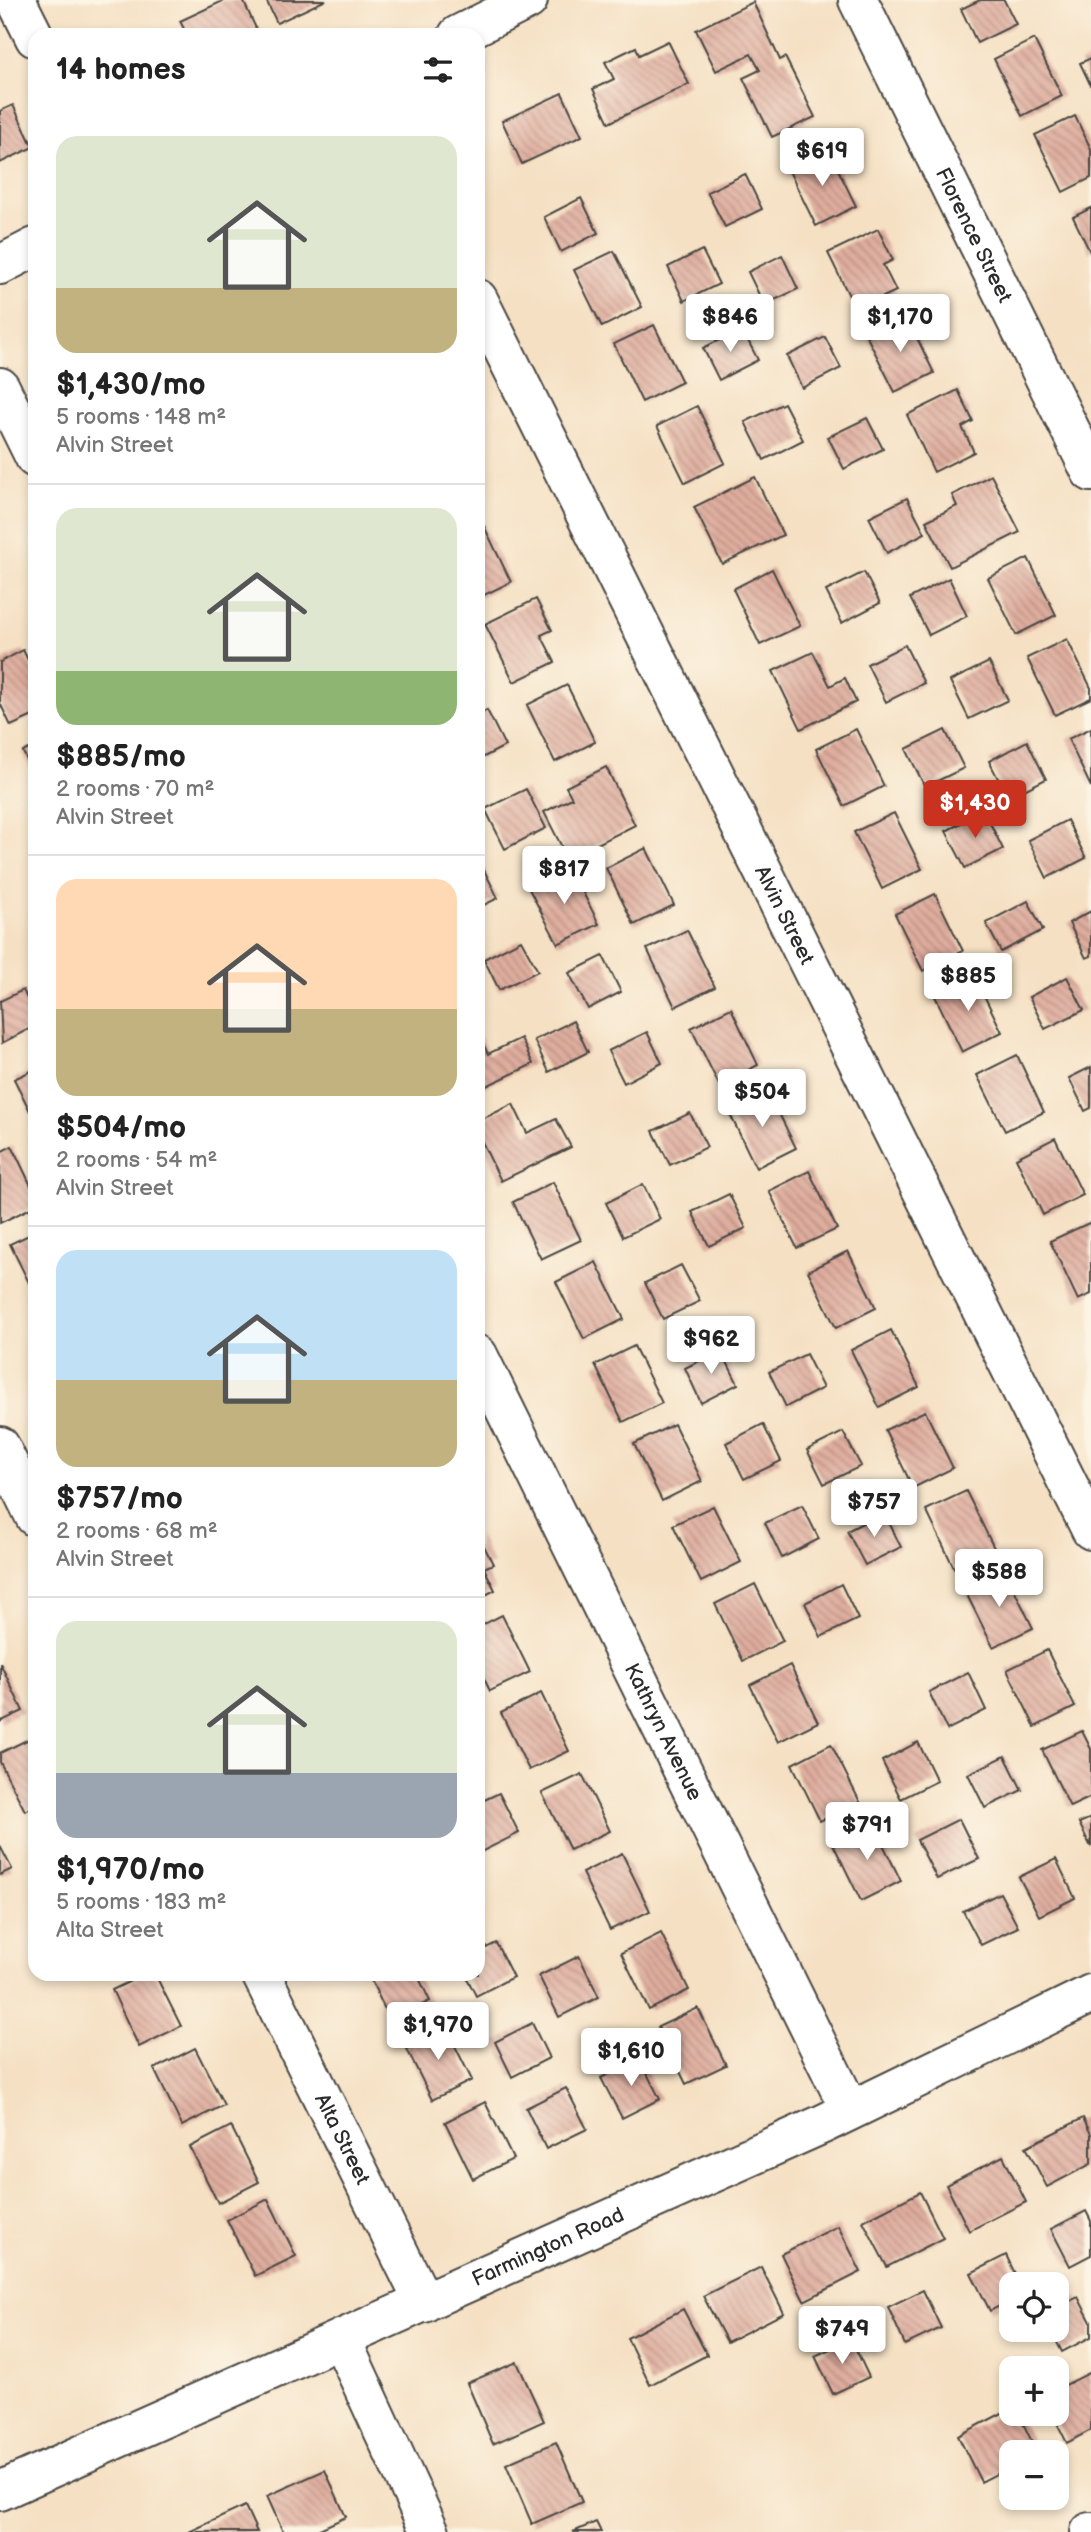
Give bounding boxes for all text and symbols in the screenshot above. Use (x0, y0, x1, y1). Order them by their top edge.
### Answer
icon: filters (419, 51, 457, 89)
text: 14 homes (56, 52, 185, 88)
pin: $619 (781, 128, 863, 188)
text: $619 (796, 137, 848, 165)
street label: Florence Street (930, 163, 1018, 307)
icon: home (194, 182, 320, 308)
pin: $846 (689, 294, 771, 354)
pin: $1,170 (843, 294, 957, 354)
text: $846 (702, 303, 758, 331)
text: $1,170 (867, 303, 933, 331)
text: $1,430/mo (56, 367, 206, 403)
text: 5 rooms · 148 m² (56, 403, 226, 431)
text: Alvin Street (56, 431, 173, 459)
icon: home (194, 554, 320, 680)
text: $885/mo (56, 739, 186, 775)
text: 2 rooms · 70 m² (56, 775, 215, 803)
pin: $1,430 (918, 780, 1032, 840)
text: $1,430 (939, 789, 1011, 817)
text: Alvin Street (56, 803, 173, 831)
pin: $817 (523, 846, 605, 906)
text: $817 (538, 855, 590, 883)
street label: Alvin Street (750, 861, 820, 969)
icon: home (194, 925, 320, 1051)
pin: $885 (927, 954, 1009, 1013)
text: $885 (940, 962, 996, 990)
pin: $504 (721, 1070, 803, 1129)
text: $504 (734, 1078, 790, 1106)
text: $504/mo (56, 1110, 186, 1146)
text: 2 rooms · 54 m² (56, 1146, 218, 1174)
text: Alvin Street (56, 1174, 173, 1202)
icon: home (194, 1296, 320, 1422)
pin: $962 (670, 1316, 752, 1376)
text: $962 (683, 1325, 739, 1353)
pin: $757 (833, 1480, 915, 1539)
text: $757/mo (56, 1481, 183, 1517)
text: $757 (847, 1488, 901, 1516)
text: 2 rooms · 68 m² (56, 1517, 218, 1545)
text: Alvin Street (56, 1545, 173, 1573)
pin: $588 (958, 1550, 1040, 1609)
text: $588 (971, 1558, 1027, 1586)
street label: Kathryn Avenue (619, 1659, 708, 1804)
icon: home (194, 1667, 320, 1793)
pin: $791 (826, 1802, 908, 1862)
text: $791 (841, 1811, 893, 1839)
text: $1,970/mo (56, 1852, 205, 1888)
text: 5 rooms · 183 m² (56, 1888, 226, 1916)
text: Alta Street (56, 1916, 163, 1944)
pin: $1,970 (381, 2002, 495, 2062)
text: $1,970 (403, 2011, 473, 2039)
pin: $1,610 (574, 2028, 688, 2088)
text: $1,610 (597, 2037, 665, 2065)
street label: Alta Street (310, 2089, 376, 2189)
street label: Farmington Road (468, 2202, 628, 2291)
map controls (999, 2272, 1069, 2510)
button: locate (999, 2272, 1069, 2342)
pin: $749 (801, 2306, 883, 2366)
text: $749 (815, 2315, 869, 2343)
button: + (999, 2356, 1069, 2426)
button: − (999, 2440, 1069, 2510)

